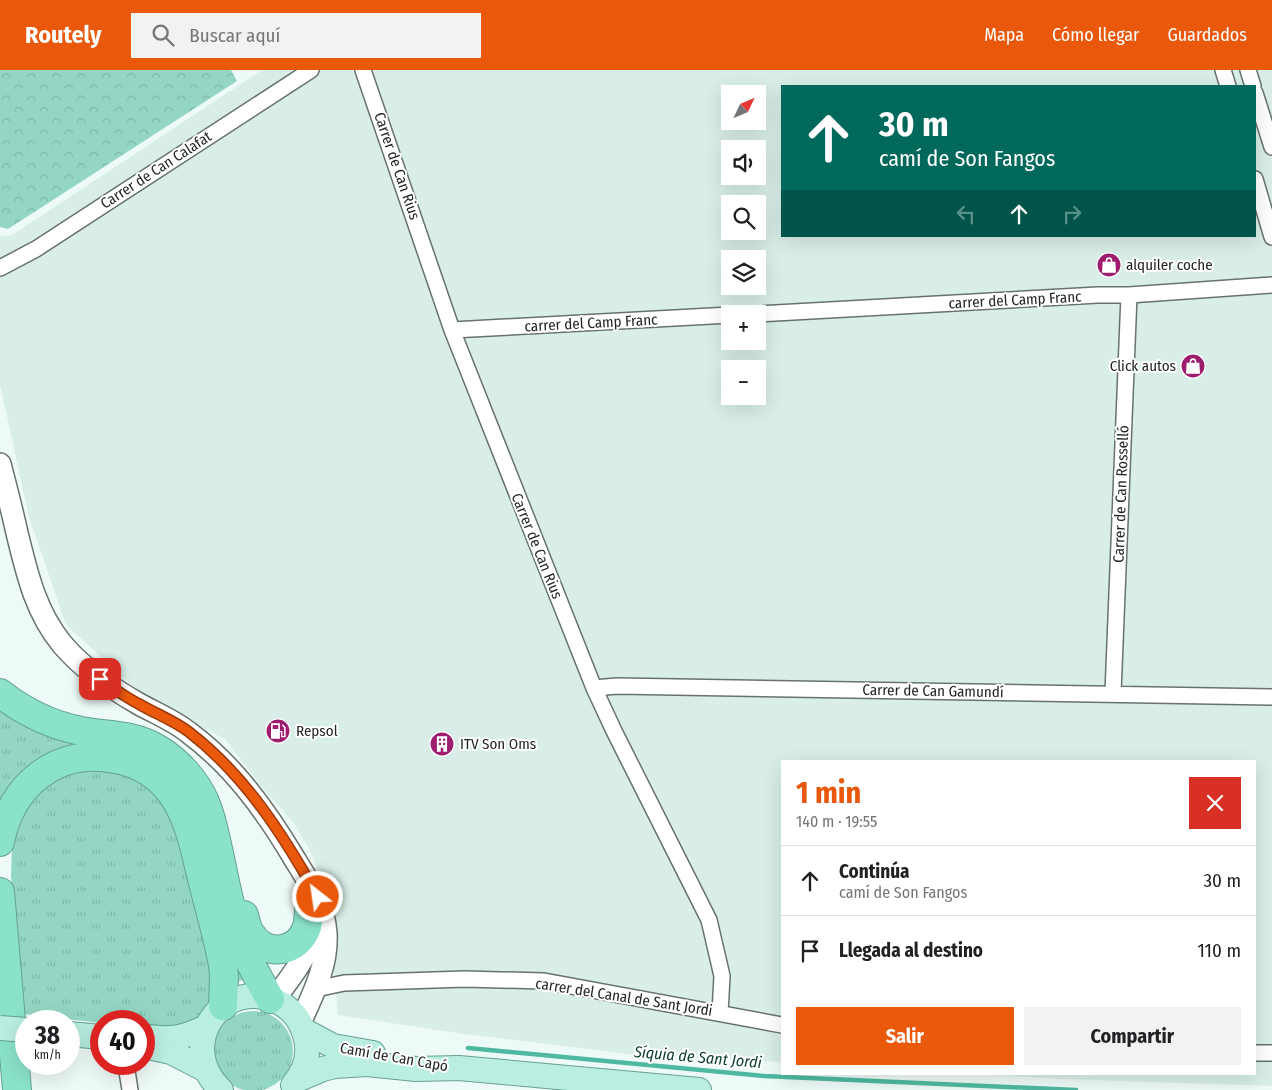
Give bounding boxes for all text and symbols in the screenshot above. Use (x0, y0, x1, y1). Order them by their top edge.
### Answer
search box (131, 13, 481, 58)
text: Routely (25, 21, 101, 49)
icon: search (149, 21, 177, 49)
text: Buscar aquí (189, 24, 280, 47)
text: Mapa (984, 24, 1024, 46)
text: Cómo llegar (1052, 24, 1139, 46)
text: Guardados (1167, 24, 1247, 46)
north arrow (721, 85, 766, 130)
map controls (721, 85, 766, 405)
text: 30 m (879, 103, 949, 145)
icon: ahead (796, 105, 861, 170)
street label: Carrer de Can Rius (370, 110, 424, 222)
street label: Carrer de Can Calafat (97, 127, 215, 213)
button: sound (721, 140, 766, 185)
text: camí de Son Fangos (879, 145, 1055, 172)
button: search (721, 195, 766, 240)
icon: left (952, 200, 980, 228)
icon: ahead (1005, 200, 1033, 228)
icon: right (1058, 200, 1086, 228)
button: layers (721, 250, 766, 295)
shop icon: alquiler coche (1096, 252, 1122, 278)
place label: alquiler coche (1126, 256, 1213, 274)
street label: carrer del Camp Franc (948, 287, 1083, 312)
button: + (721, 305, 766, 350)
street label: carrer del Camp Franc (524, 310, 659, 335)
shop icon: Click autos (1180, 353, 1206, 379)
place label: Click autos (1110, 357, 1176, 375)
button: − (721, 360, 766, 405)
street label: Carrer de Can Rosselló (1110, 425, 1132, 563)
street label: Carrer de Can Rius (508, 490, 566, 602)
pin (79, 658, 121, 700)
icon: arrive (86, 665, 114, 693)
street label: Carrer de Can Gamundí (862, 681, 1004, 701)
fuel station icon: Repsol (265, 718, 291, 744)
place label: Repsol (296, 722, 338, 740)
building icon: ITV Son Oms (429, 731, 455, 757)
place label: ITV Son Oms (460, 735, 536, 753)
text: 1 min (796, 775, 861, 811)
button: close (1189, 777, 1241, 829)
text: 140 m · 19:55 (796, 812, 877, 831)
text: Continúa (839, 860, 910, 883)
icon: ahead (796, 867, 824, 895)
text: 30 m (1203, 869, 1241, 892)
position arrow (291, 870, 343, 922)
text: camí de Son Fangos (839, 883, 967, 902)
icon: arrive (796, 937, 824, 965)
text: Llegada al destino (839, 939, 983, 962)
text: 110 m (1197, 939, 1241, 962)
street label: carrer del Canal de Sant Jordi (534, 974, 714, 1020)
button: Salir (796, 1007, 1014, 1065)
button: Compartir (1024, 1007, 1241, 1065)
speed limit sign: 40 (90, 1010, 155, 1075)
text: 38 (35, 1021, 60, 1051)
street label: Camí de Can Capó (338, 1039, 450, 1075)
water label: Síquia de Sant Jordi (632, 1042, 763, 1072)
text: km/h (34, 1048, 61, 1062)

